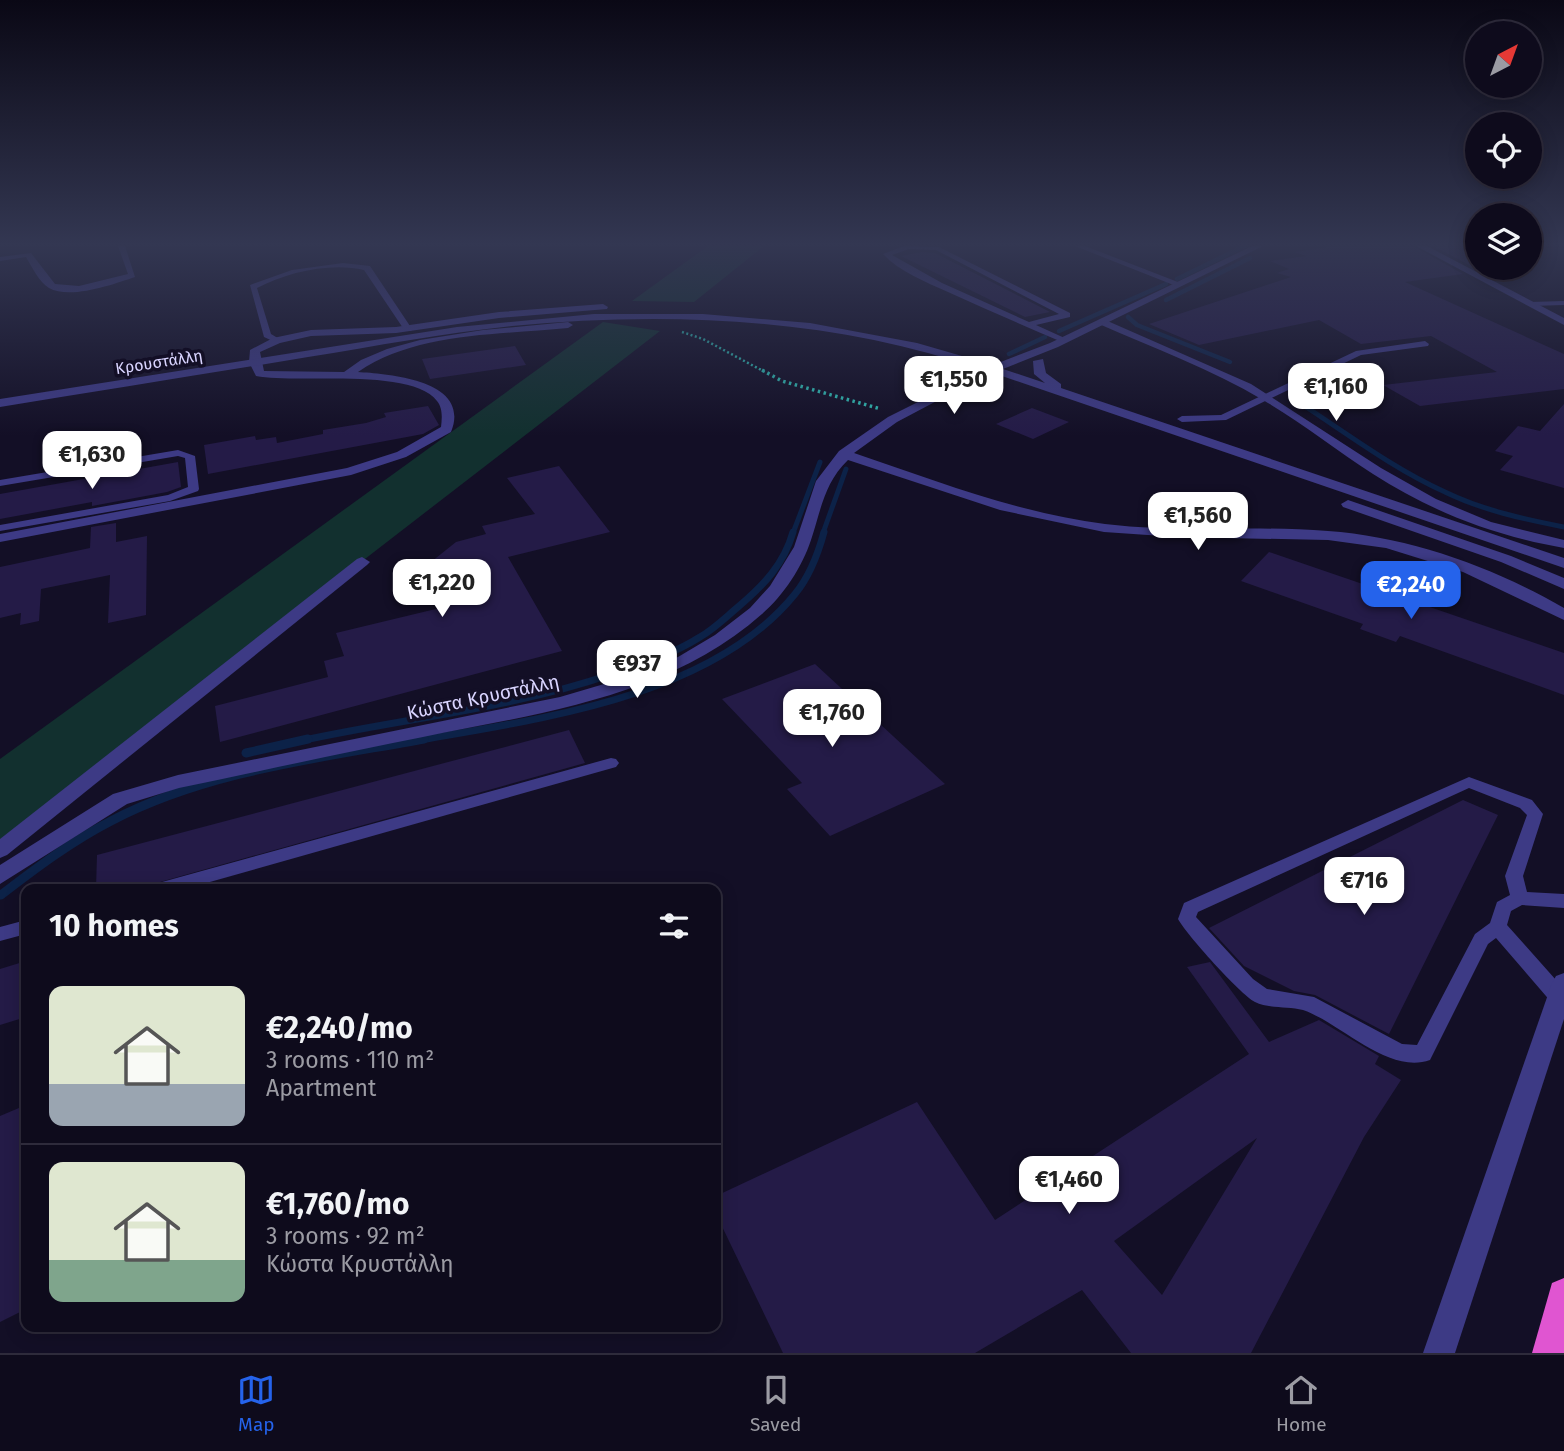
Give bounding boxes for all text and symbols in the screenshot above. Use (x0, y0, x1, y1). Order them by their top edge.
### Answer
north arrow (1465, 21, 1542, 98)
map controls (1465, 21, 1542, 280)
button: locate (1465, 112, 1542, 189)
button: layers (1465, 203, 1542, 280)
street label: Κρουστάλλη (114, 346, 204, 378)
pin: €1,550 (897, 356, 1011, 416)
pin: €1,160 (1279, 364, 1393, 423)
text: €1,550 (920, 365, 988, 393)
text: €1,160 (1304, 372, 1368, 400)
pin: €1,630 (35, 432, 149, 491)
text: €1,630 (58, 440, 126, 468)
pin: €1,560 (1141, 492, 1255, 552)
text: €1,560 (1164, 501, 1232, 529)
pin: €1,220 (385, 560, 499, 619)
pin: €2,240 (1354, 562, 1468, 621)
text: €1,220 (409, 568, 475, 596)
text: €2,240 (1377, 570, 1445, 598)
pin: €937 (596, 640, 678, 700)
text: €937 (613, 649, 661, 677)
street label: Κώστα Κρυστάλλη (405, 670, 561, 724)
pin: €1,760 (775, 690, 889, 749)
text: €1,760 (799, 698, 865, 726)
pin: €716 (1323, 858, 1405, 917)
text: €716 (1340, 866, 1388, 894)
icon: filters (655, 907, 693, 945)
text: 10 homes (49, 908, 179, 944)
text: €2,240/mo (266, 1010, 413, 1046)
icon: home (105, 1014, 189, 1098)
text: 3 rooms · 110 m² (266, 1046, 434, 1074)
text: Apartment (266, 1074, 376, 1102)
pin: €1,460 (1012, 1156, 1126, 1216)
text: €1,460 (1035, 1165, 1103, 1193)
text: €1,760/mo (266, 1186, 410, 1222)
icon: home (105, 1190, 189, 1274)
text: 3 rooms · 92 m² (266, 1222, 425, 1250)
text: Κώστα Κρυστάλλη (266, 1250, 454, 1278)
tab: Map (237, 1371, 275, 1436)
tab: Saved (750, 1371, 801, 1436)
tab: Home (1276, 1371, 1327, 1436)

